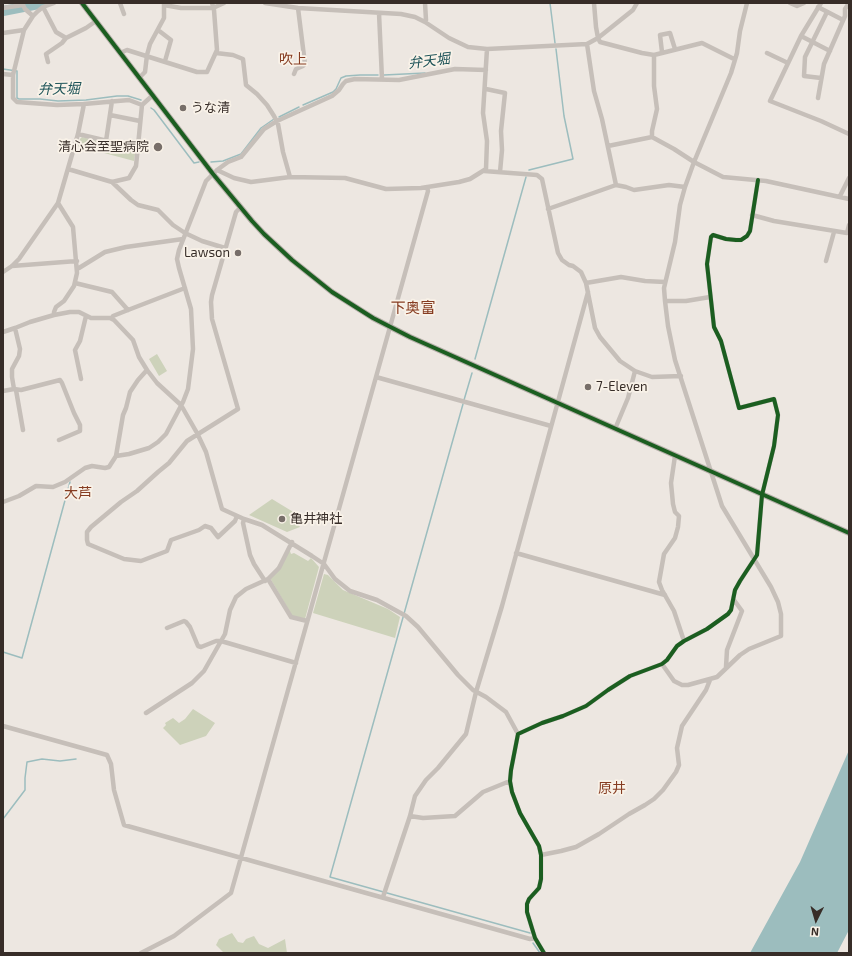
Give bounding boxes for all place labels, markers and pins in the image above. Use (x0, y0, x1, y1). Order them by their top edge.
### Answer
place label: うな清 (191, 100, 230, 116)
marker: うな清 (178, 103, 188, 113)
place label: 清心会至聖病院 (58, 139, 149, 155)
marker: 清心会至聖病院 (152, 141, 164, 153)
place label: Lawson (184, 245, 230, 261)
marker: Lawson (233, 248, 243, 258)
place label: 7-Eleven (596, 379, 648, 395)
marker: 7-Eleven (583, 382, 593, 392)
place label: 亀井神社 (290, 511, 342, 527)
marker: 亀井神社 (277, 514, 287, 524)

